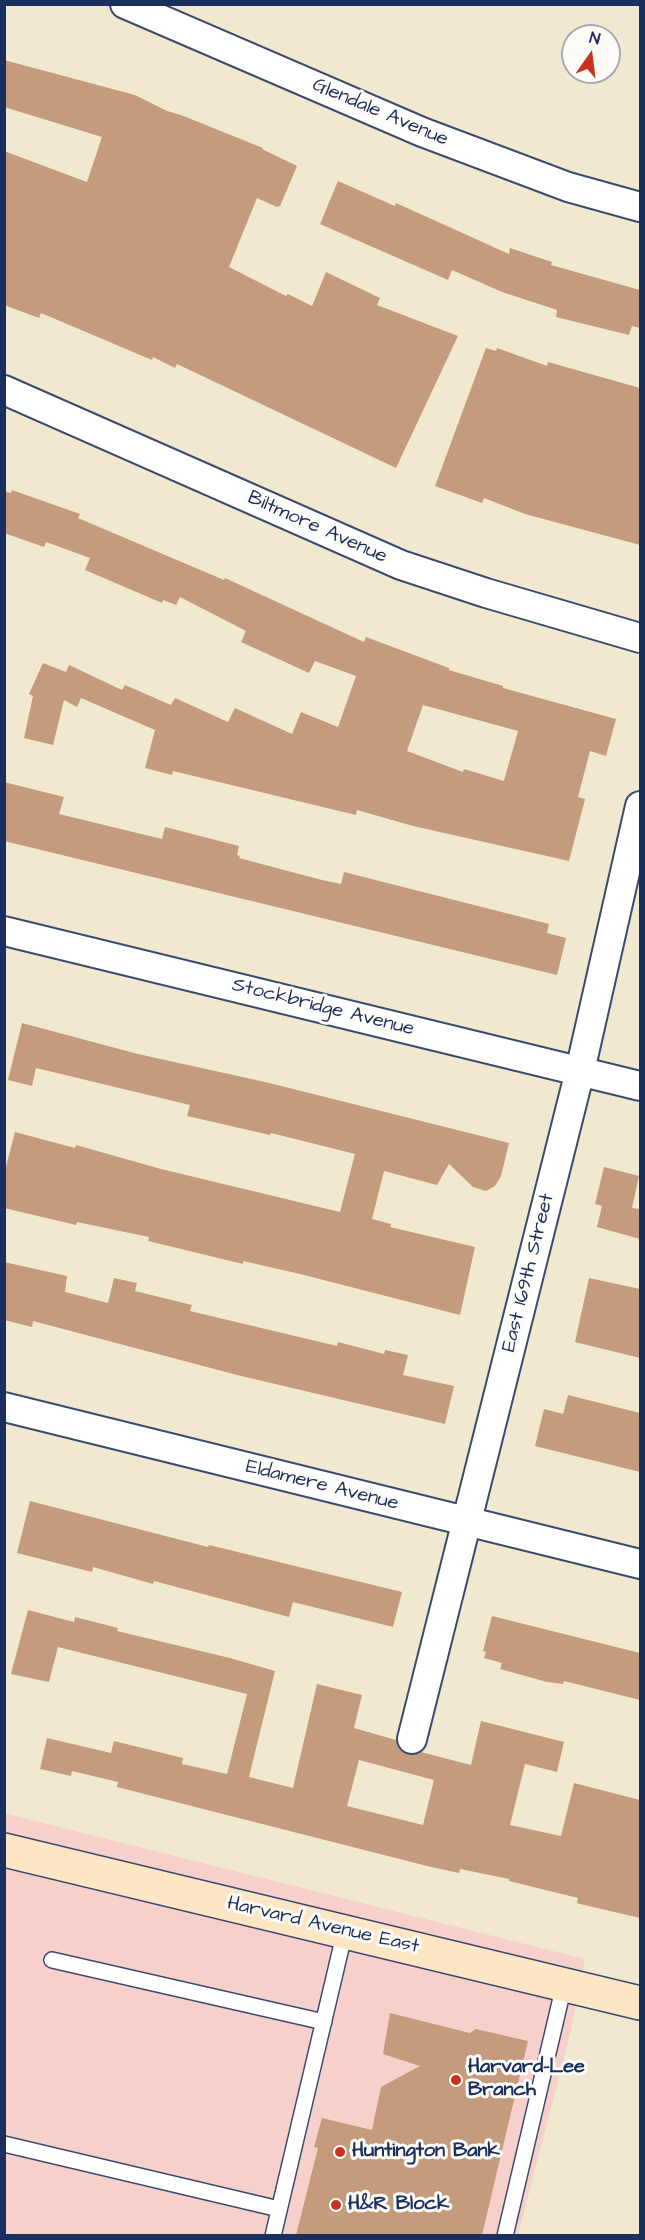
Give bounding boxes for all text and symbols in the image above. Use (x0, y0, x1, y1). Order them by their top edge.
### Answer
north arrow (561, 24, 621, 84)
text: N (587, 27, 602, 50)
street label: Glendale Avenue (308, 74, 452, 152)
street label: Biltmore Avenue (244, 487, 390, 569)
street label: Stockbridge Avenue (229, 974, 417, 1042)
street label: East 169th Street (498, 1191, 560, 1355)
street label: Eldamere Avenue (243, 1455, 401, 1517)
street label: Harvard Avenue East (225, 1892, 421, 1960)
place label: Harvard-Lee Branch (468, 2056, 585, 2103)
marker: Harvard-Lee Branch (449, 2073, 463, 2087)
place label: Huntington Bank (352, 2140, 500, 2164)
marker: Huntington Bank (333, 2145, 347, 2159)
place label: H&R Block (348, 2193, 449, 2217)
marker: H&R Block (329, 2198, 343, 2212)

